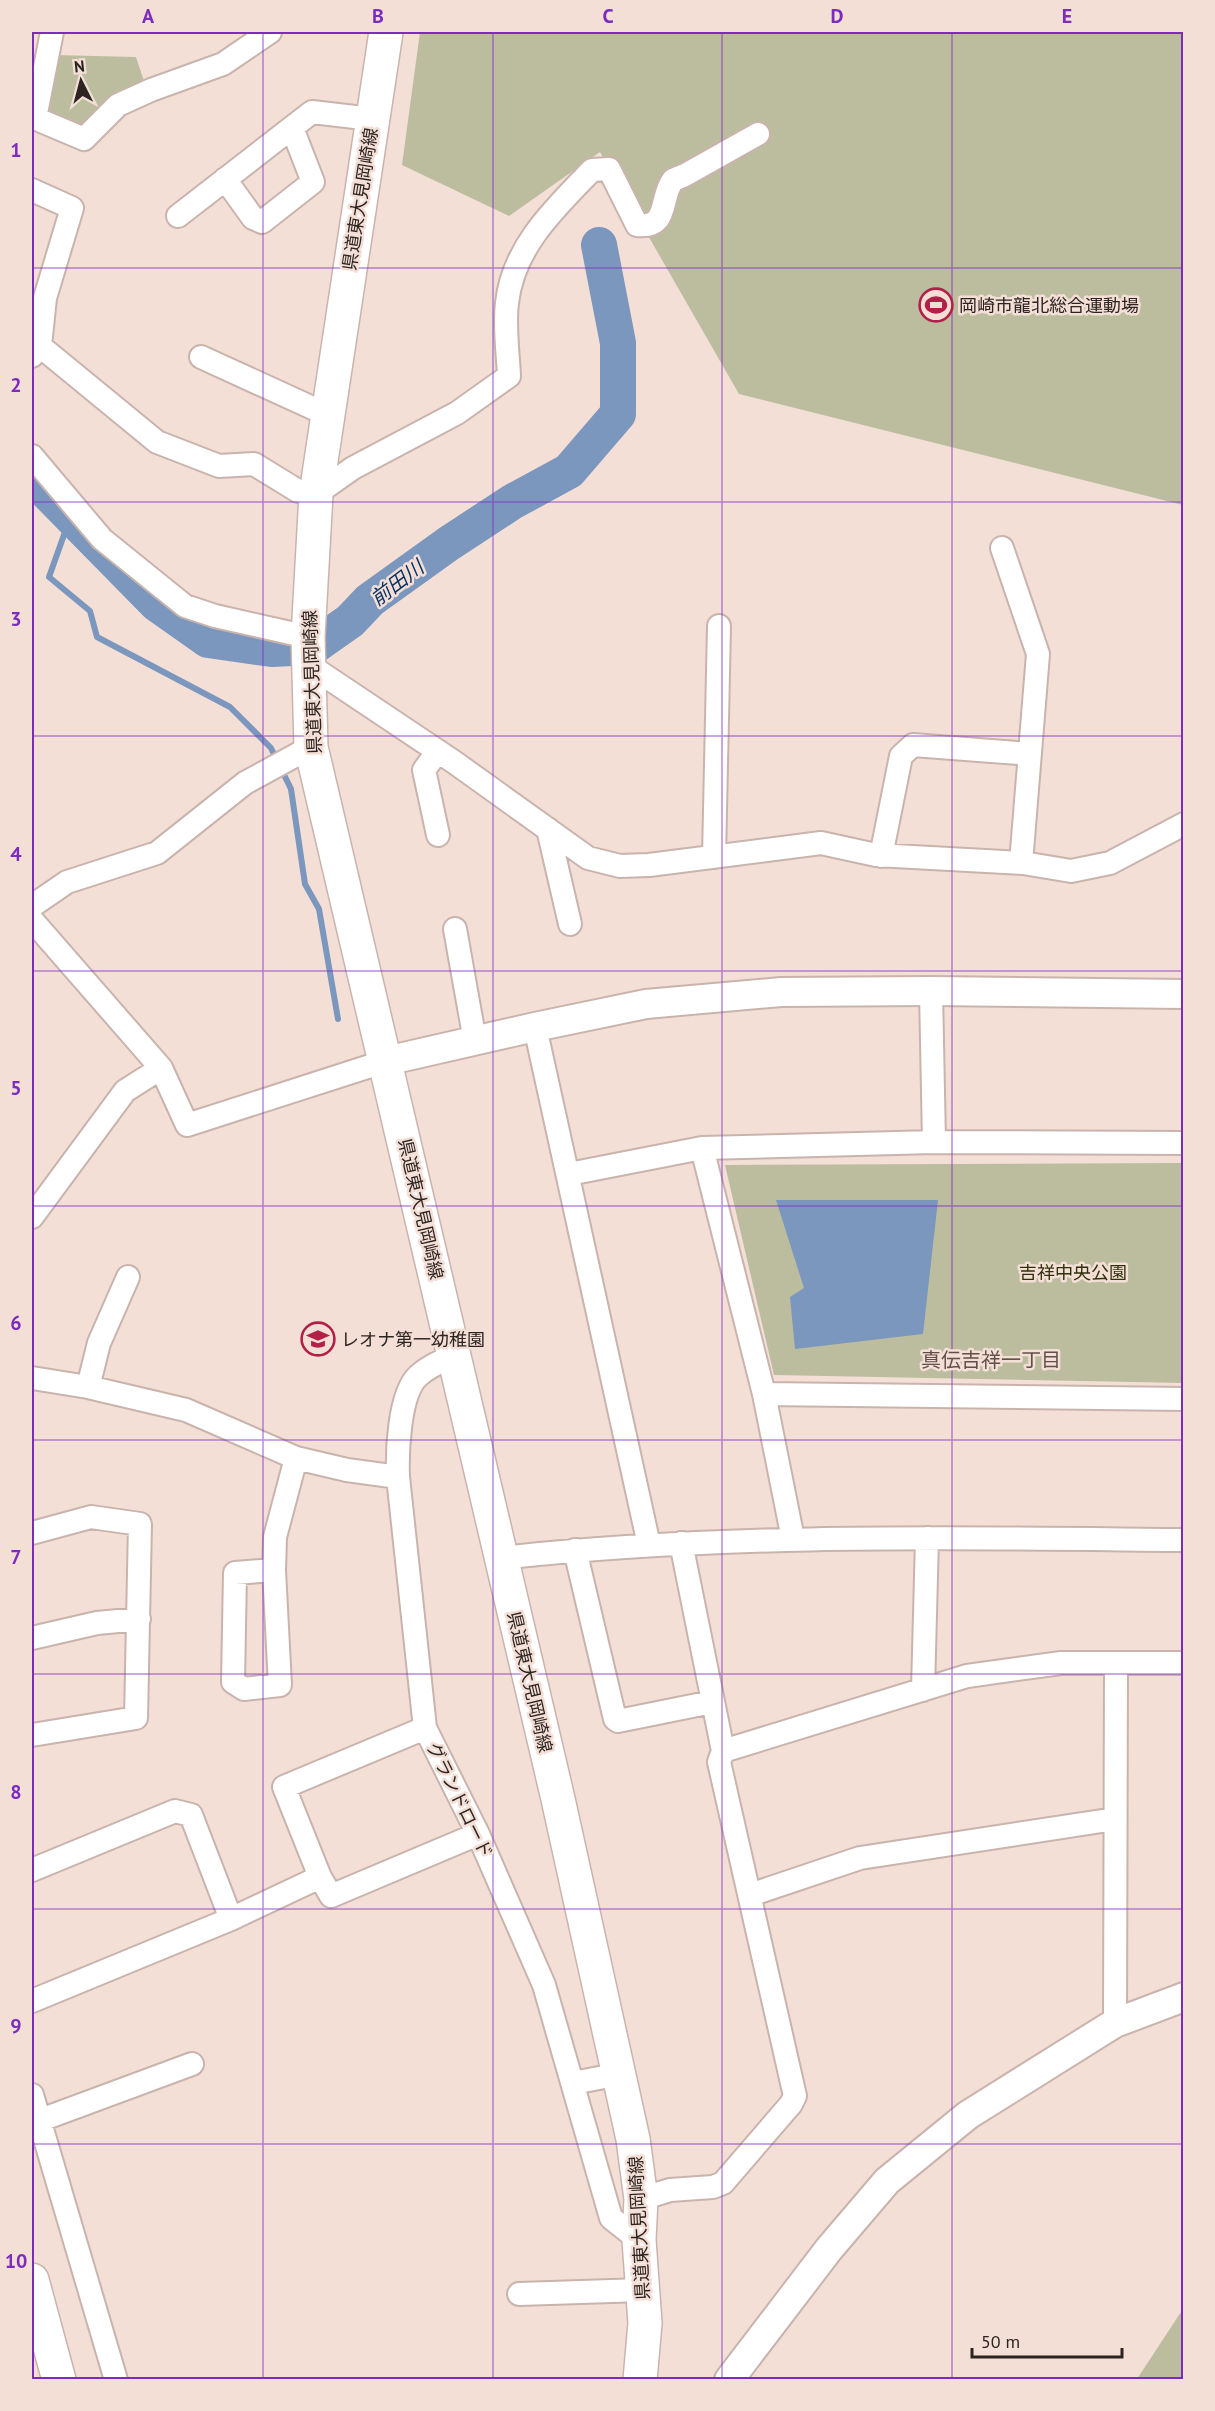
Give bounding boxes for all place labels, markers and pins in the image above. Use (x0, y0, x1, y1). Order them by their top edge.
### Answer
sports icon: 岡崎市龍北総合運動場 (918, 287, 954, 323)
place label: 岡崎市龍北総合運動場 (959, 294, 1139, 317)
school or university icon: レオナ第一幼稚園 (300, 1321, 336, 1357)
place label: レオナ第一幼稚園 (341, 1328, 485, 1351)

